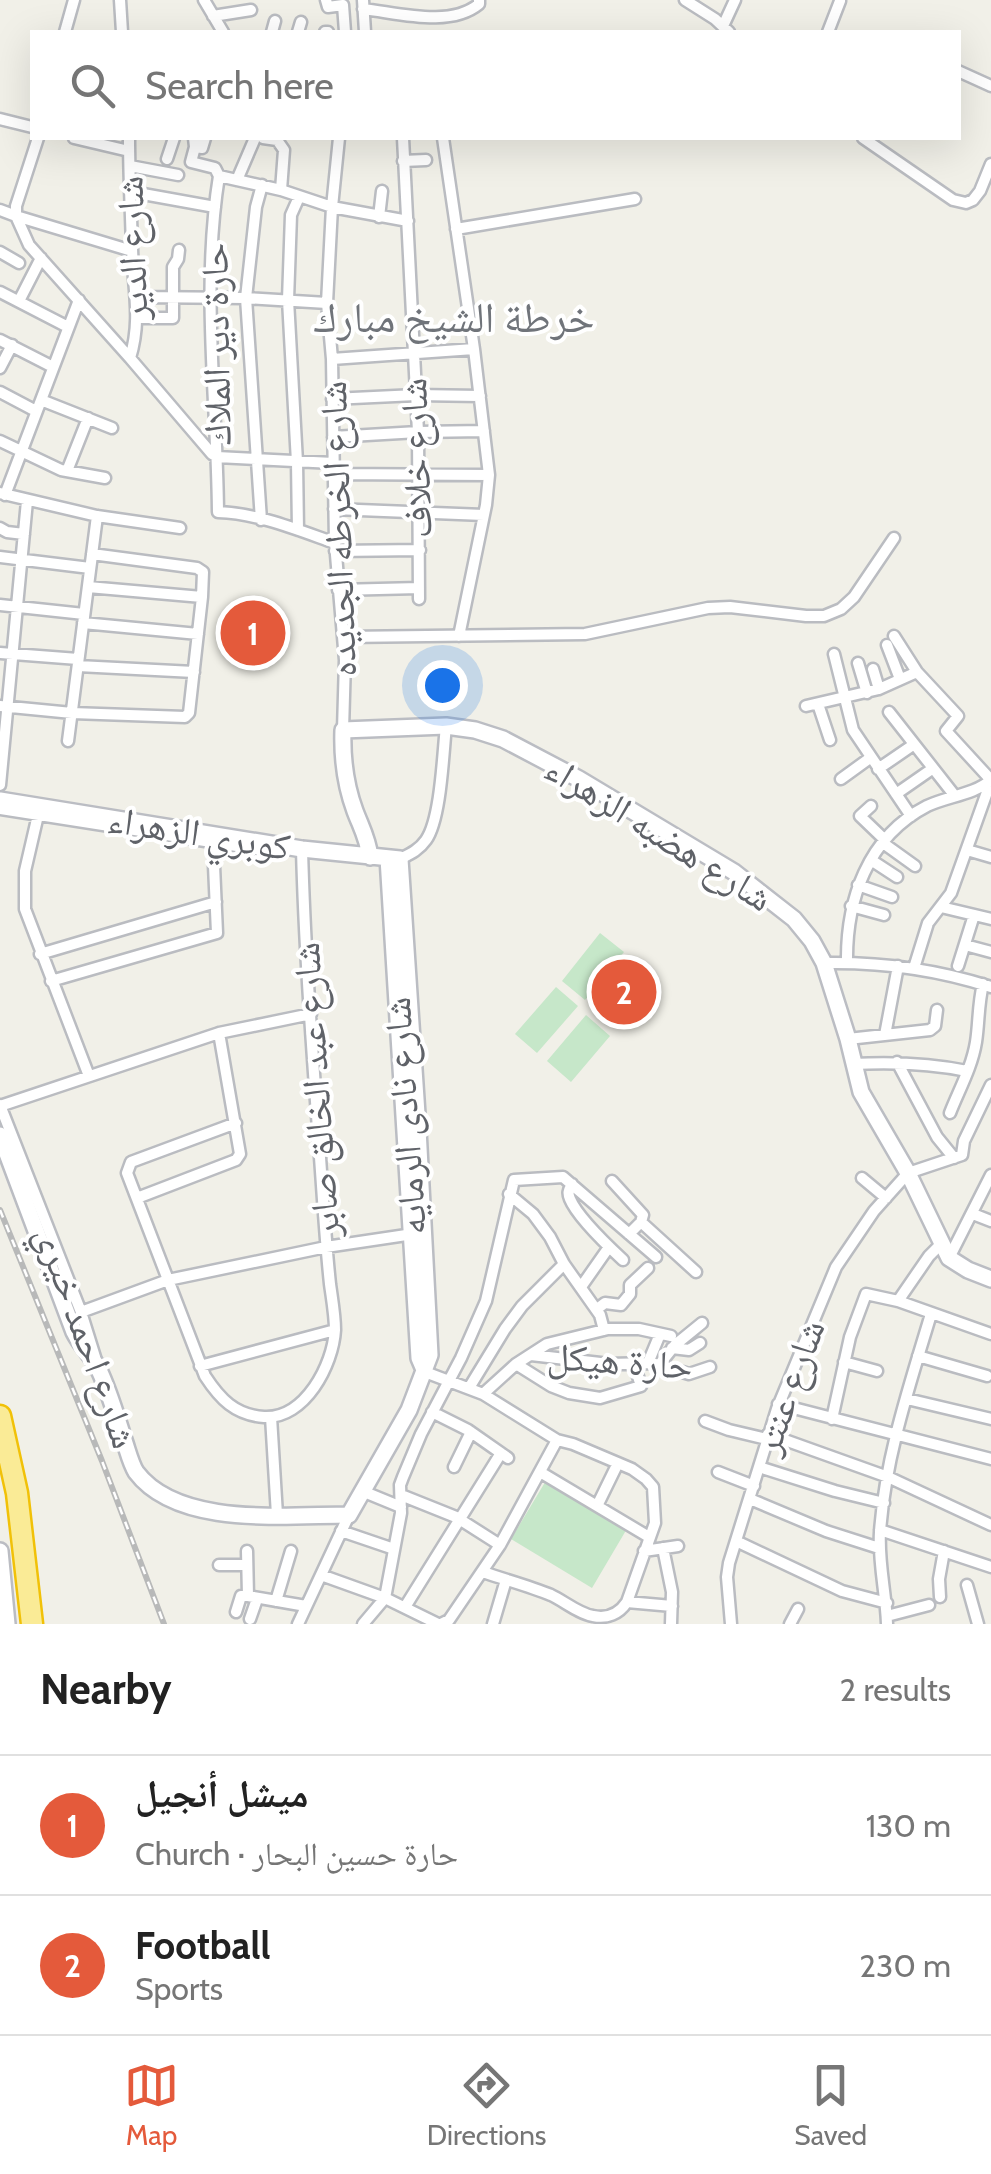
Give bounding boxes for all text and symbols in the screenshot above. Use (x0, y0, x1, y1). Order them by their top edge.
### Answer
search box (30, 30, 961, 140)
icon: search (65, 58, 120, 113)
text: Search here (145, 62, 334, 109)
street label: شارع الدير (105, 175, 159, 322)
street label: حارة دير الملاك (190, 242, 241, 446)
district label: خرطة الشيخ مبارك (314, 291, 594, 344)
street label: شارع خلاف (389, 377, 443, 539)
street label: شارع الخرطه الجديده (309, 380, 367, 678)
pin: 1 (220, 596, 286, 670)
your location (417, 660, 468, 711)
street label: شارع هضبه الزهراء (536, 744, 782, 922)
street label: كوبري الزهراء (103, 795, 294, 877)
street label: شارع عبد الخالق صابر (282, 941, 350, 1240)
pin: 2 (592, 954, 656, 1030)
street label: شارع نادى الرمايه (373, 995, 437, 1237)
street label: شارع احمد خيري (19, 1219, 149, 1457)
street label: شارع عنتر (742, 1313, 836, 1462)
street label: حارة هيكل (546, 1332, 694, 1389)
text: Nearby (40, 1663, 172, 1715)
text: 2 results (840, 1670, 951, 1709)
text: ميشل أنجيل (135, 1770, 308, 1817)
text: 1 (67, 1806, 78, 1845)
text: 130 m (866, 1806, 951, 1845)
text: Church · حارة حسين البحار (135, 1834, 458, 1873)
text: Football (135, 1922, 270, 1969)
text: 2 (64, 1946, 81, 1985)
text: 230 m (859, 1946, 951, 1985)
text: Sports (135, 1969, 223, 2008)
tab: Map (124, 2058, 179, 2152)
tab: Directions (427, 2058, 546, 2152)
tab: Saved (794, 2058, 867, 2152)

